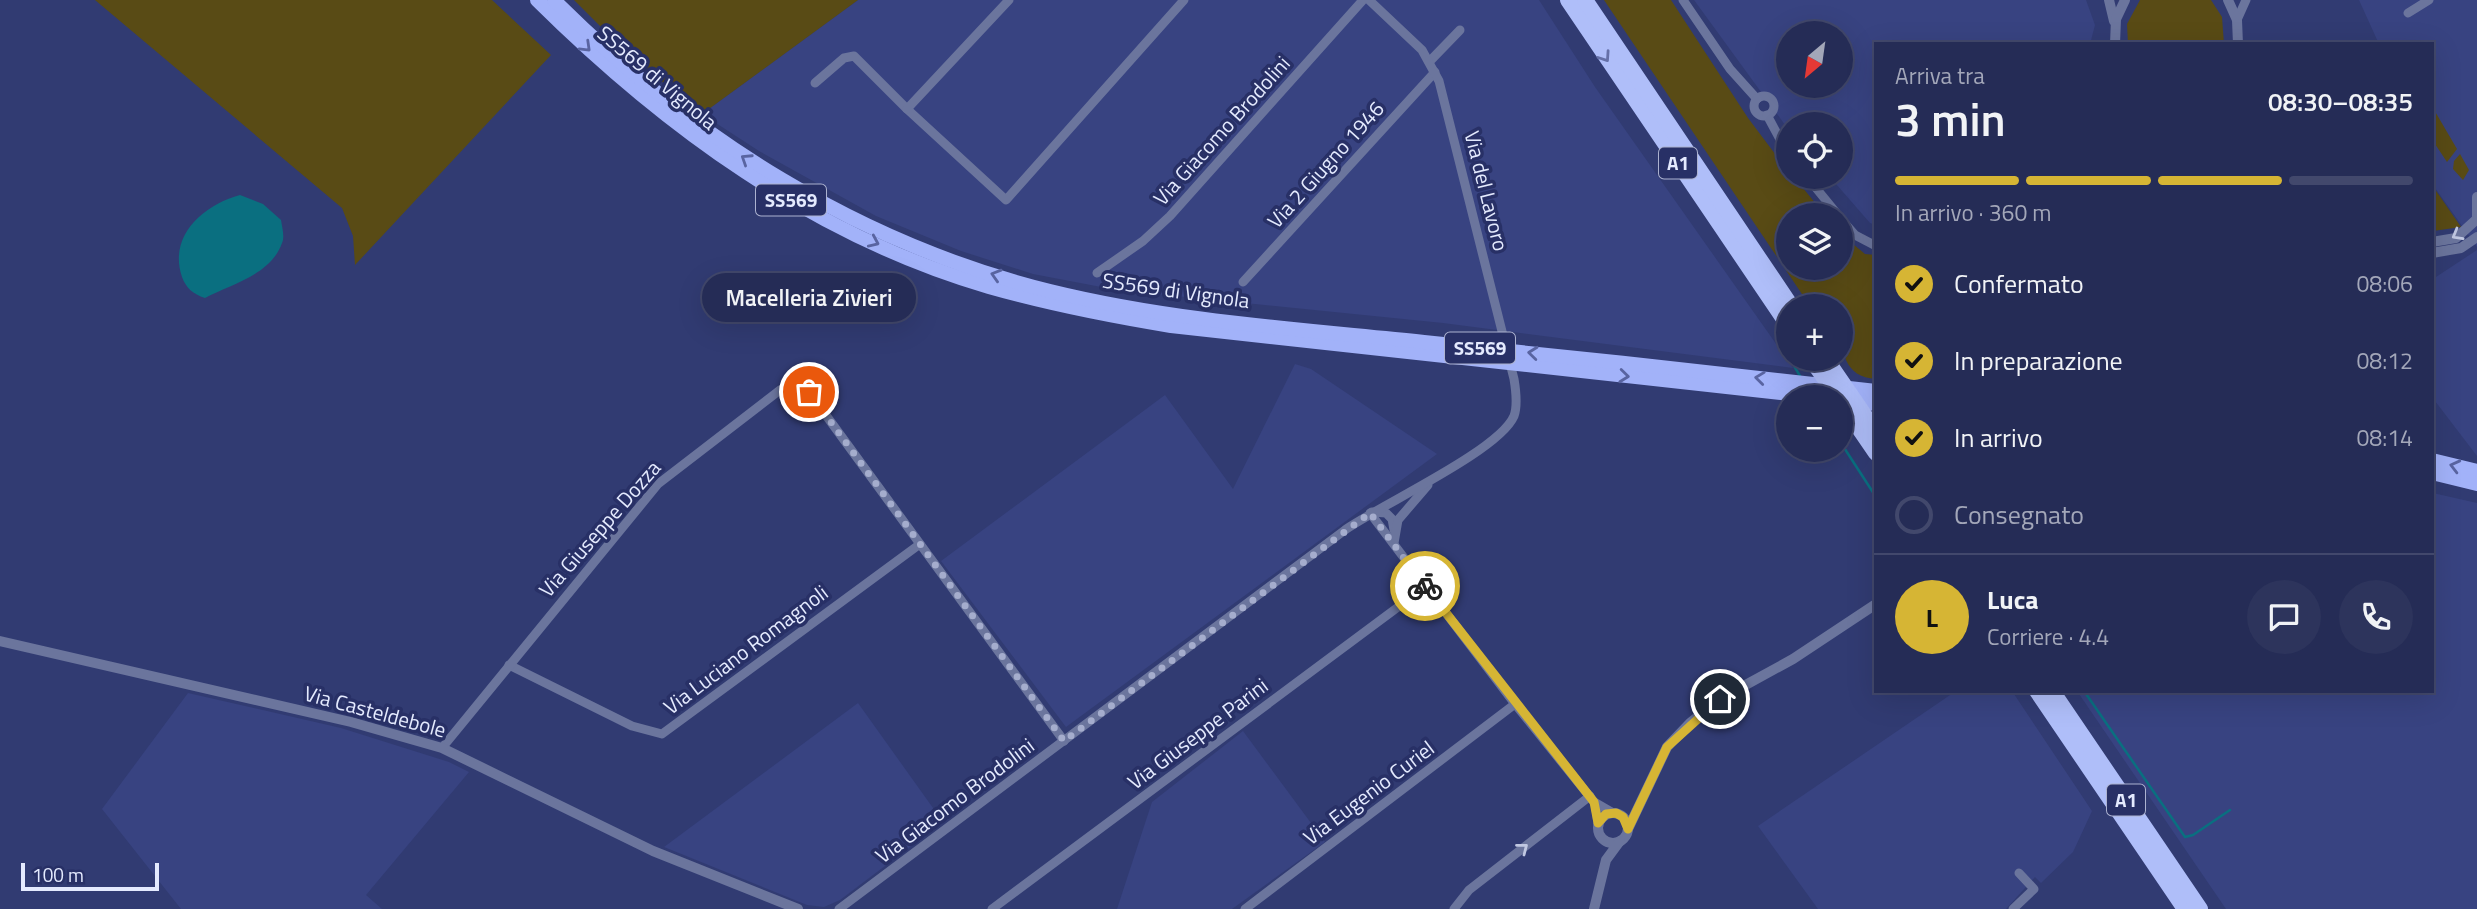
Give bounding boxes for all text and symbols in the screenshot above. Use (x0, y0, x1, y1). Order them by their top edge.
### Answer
street label: SS569 di Vignola (591, 17, 725, 137)
north arrow (1776, 21, 1853, 98)
map controls (1776, 21, 1853, 462)
one-way arrow (577, 39, 590, 52)
street label: Via Giacomo Brodolini (1145, 48, 1297, 212)
one-way arrow (1597, 49, 1609, 62)
text: Arriva tra (1895, 58, 1985, 93)
text: 08:30–08:35 (2268, 82, 2413, 121)
text: 3 min (1895, 84, 2006, 154)
street label: Via 2 Giugno 1946 (1259, 93, 1391, 235)
button: locate (1776, 112, 1853, 189)
street label: Via del Lavoro (1457, 127, 1517, 254)
road number: A1 (1659, 148, 1697, 178)
one-way arrow (741, 154, 754, 167)
road number: SS569 (756, 184, 826, 216)
text: In arrivo · 360 m (1895, 195, 2052, 230)
button: layers (1776, 203, 1853, 280)
one-way arrow (2452, 227, 2465, 240)
one-way arrow (867, 234, 879, 248)
street label: SS569 di Vignola (1100, 264, 1252, 316)
text: Confermato (1954, 264, 2084, 303)
icon: check (1895, 265, 1933, 303)
text: 08:06 (2356, 266, 2413, 301)
one-way arrow (990, 268, 1002, 283)
callout: Macelleria Zivieri (702, 273, 916, 322)
text: Macelleria Zivieri (725, 280, 893, 315)
button: + (1776, 294, 1853, 371)
road number: SS569 (1445, 332, 1515, 364)
text: In preparazione (1954, 341, 2123, 380)
icon: check (1895, 342, 1933, 380)
text: 08:12 (2356, 343, 2413, 378)
one-way arrow (1528, 346, 1539, 361)
pin (779, 362, 839, 422)
one-way arrow (1619, 368, 1630, 383)
one-way arrow (1754, 370, 1765, 385)
icon: bag (790, 373, 828, 411)
button: − (1776, 385, 1853, 462)
text: In arrivo (1954, 418, 2043, 457)
icon: check (1895, 419, 1933, 457)
text: 08:14 (2356, 420, 2413, 455)
street label: Via Giuseppe Dozza (531, 452, 668, 604)
one-way arrow (2449, 459, 2461, 474)
text: Consegnato (1954, 495, 2084, 534)
courier (1390, 551, 1460, 621)
icon: bike (1406, 567, 1444, 605)
street label: Via Luciano Romagnoli (656, 577, 834, 722)
text: Luca (1987, 580, 2039, 619)
button: chat (2247, 580, 2321, 654)
button: phone (2339, 580, 2413, 654)
text: L (1926, 598, 1938, 637)
text: Corriere · 4.4 (1987, 619, 2109, 654)
pin (1690, 669, 1750, 729)
street label: Via Giuseppe Parini (1120, 670, 1275, 797)
street label: Via Casteldebole (301, 677, 450, 745)
icon: home (1701, 680, 1739, 718)
street label: Via Giacomo Brodolini (868, 730, 1041, 871)
street label: Via Eugenio Curiel (1296, 732, 1441, 852)
road number: A1 (2107, 785, 2145, 816)
one-way arrow (1515, 844, 1528, 856)
scale bar (21, 860, 159, 892)
text: 100 m (32, 860, 84, 889)

